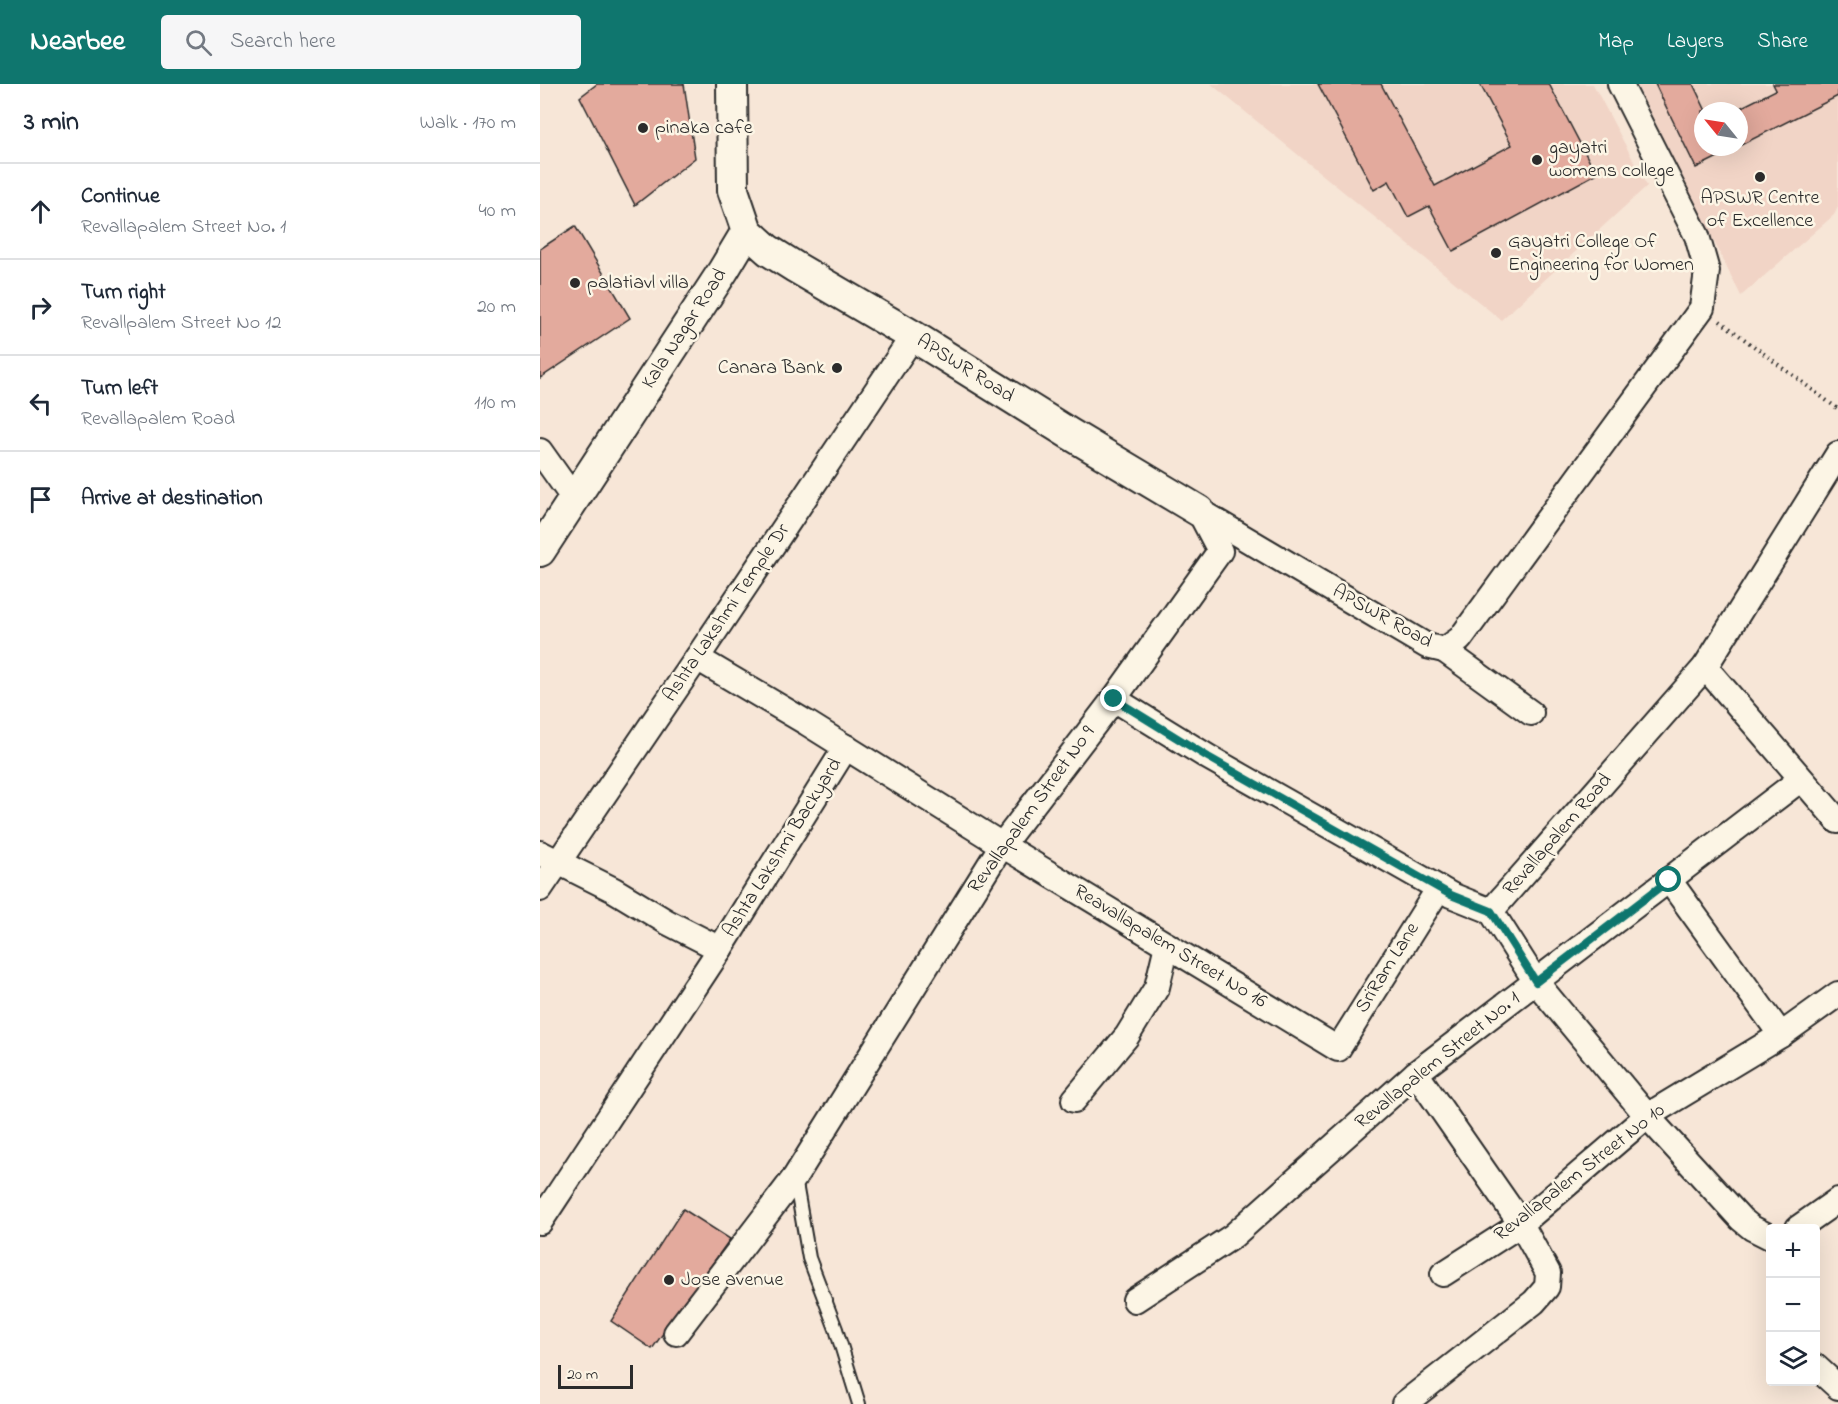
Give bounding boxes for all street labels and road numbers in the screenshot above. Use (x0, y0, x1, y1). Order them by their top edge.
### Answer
street label: Kala Nagar Road (635, 263, 736, 396)
street label: APSWR Road (910, 327, 1020, 411)
street label: Ashta Lakshmi Temple Dr (656, 517, 798, 708)
street label: APSWR Road (1327, 578, 1437, 656)
street label: Revallapalem Street No 9 (961, 720, 1103, 900)
street label: Ashta Lakshmi Backyard (716, 753, 850, 943)
street label: Revallapalem Road (1497, 767, 1619, 903)
street label: Reavallapalem Street No 16 (1068, 878, 1272, 1016)
street label: SriRam Lane (1349, 917, 1427, 1019)
street label: Revallapalem Street No. 1 (1349, 985, 1527, 1137)
street label: Revallapalem Street No 10 (1488, 1097, 1672, 1249)

